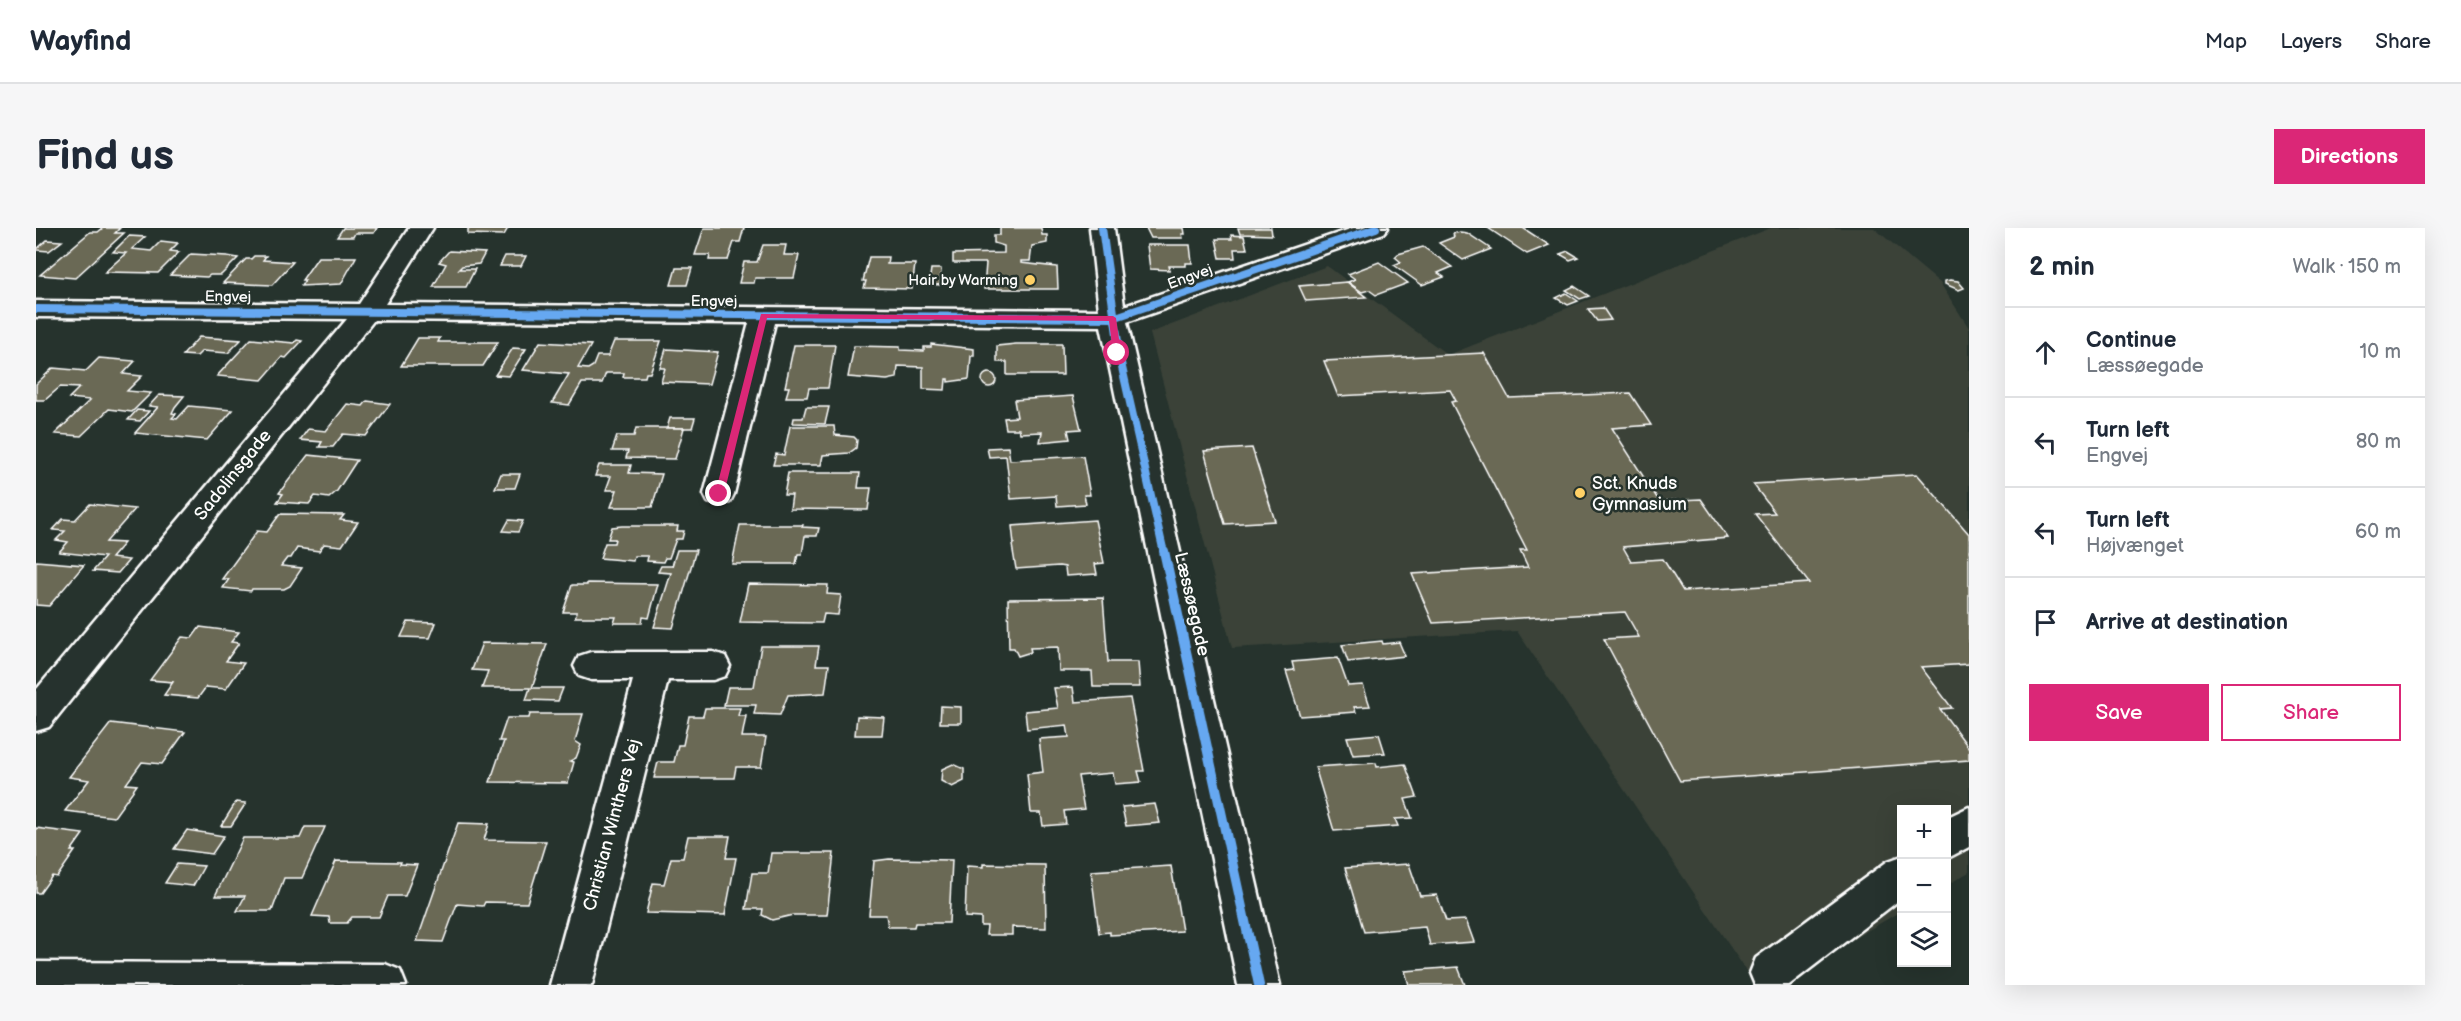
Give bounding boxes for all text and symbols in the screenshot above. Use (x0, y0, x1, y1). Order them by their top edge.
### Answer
text: Wayfind (30, 25, 131, 58)
text: Map (2205, 29, 2247, 54)
text: Layers (2280, 29, 2342, 54)
text: Share (2375, 29, 2431, 54)
button: Directions (2274, 129, 2425, 184)
text: Find us (36, 131, 174, 182)
text: 2 min (2029, 252, 2095, 283)
text: Walk · 150 m (2292, 255, 2401, 279)
street label: Engvej (1165, 260, 1215, 294)
place label: Hair by Warming (908, 271, 1018, 290)
marker: Hair by Warming (1023, 273, 1037, 287)
street label: Engvej (205, 287, 251, 307)
street label: Engvej (691, 292, 737, 311)
text: Continue (2086, 327, 2176, 354)
icon: ahead (2029, 336, 2062, 369)
route start (1103, 339, 1129, 365)
text: 10 m (2360, 340, 2401, 364)
text: Læssøegade (2086, 354, 2204, 378)
text: Turn left (2086, 417, 2170, 444)
street label: Sadolinsgade (190, 425, 276, 525)
icon: left (2029, 426, 2062, 459)
text: 80 m (2356, 430, 2401, 454)
text: Engvej (2086, 444, 2148, 468)
place label: Sct. Knuds Gymnasium (1592, 473, 1687, 515)
route end (705, 480, 731, 506)
marker: Sct. Knuds Gymnasium (1573, 486, 1587, 500)
text: Turn left (2086, 507, 2170, 534)
icon: left (2029, 516, 2062, 549)
text: 60 m (2355, 520, 2401, 544)
text: Højvænget (2086, 534, 2184, 558)
street label: Læssøegade (1170, 550, 1214, 658)
icon: arrive (2029, 606, 2062, 639)
text: Arrive at destination (2086, 609, 2288, 636)
button: Save (2029, 684, 2209, 741)
button: Share (2221, 684, 2401, 741)
street label: Christian Winthers Vej (579, 737, 645, 913)
map controls (1897, 805, 1951, 967)
button: + (1897, 805, 1951, 859)
button: − (1897, 859, 1951, 913)
button: layers (1897, 913, 1951, 967)

